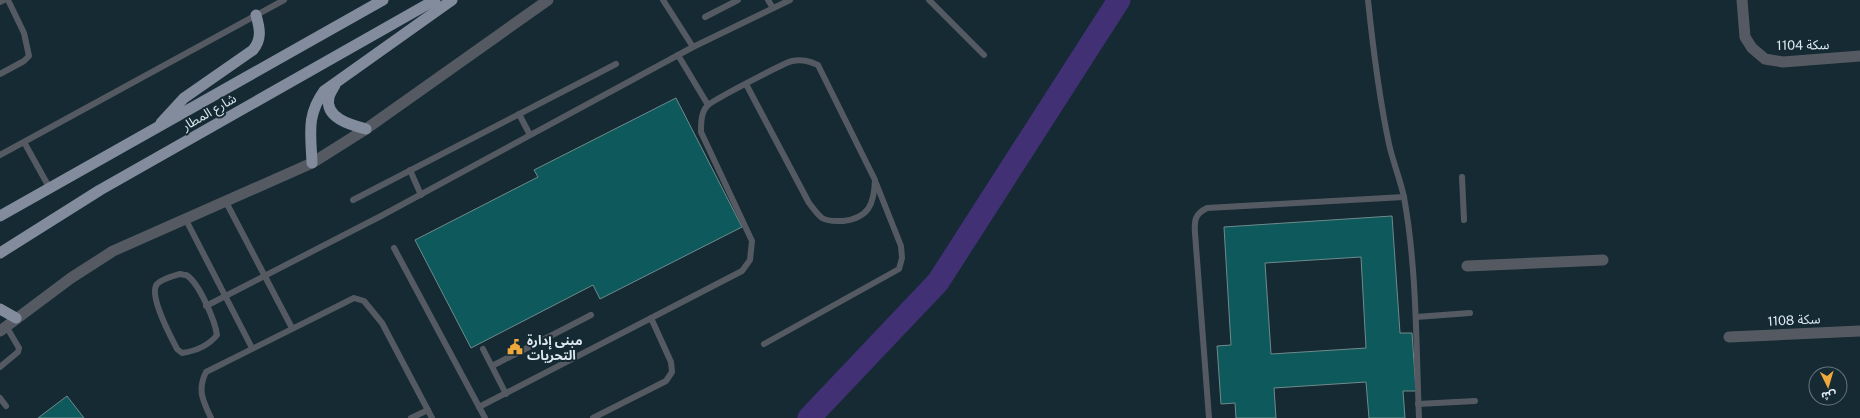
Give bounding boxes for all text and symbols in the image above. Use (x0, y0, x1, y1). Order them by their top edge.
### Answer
street label: سكة 1104 (1776, 37, 1830, 53)
street label: شارع المطار (178, 90, 240, 137)
street label: سكة 1108 (1767, 311, 1821, 329)
place label: مبنى إدارة التحريات (527, 333, 583, 363)
public building icon: مبنى إدارة التحريات (506, 338, 524, 356)
north arrow (1808, 366, 1848, 406)
text: ش (1821, 388, 1837, 403)

